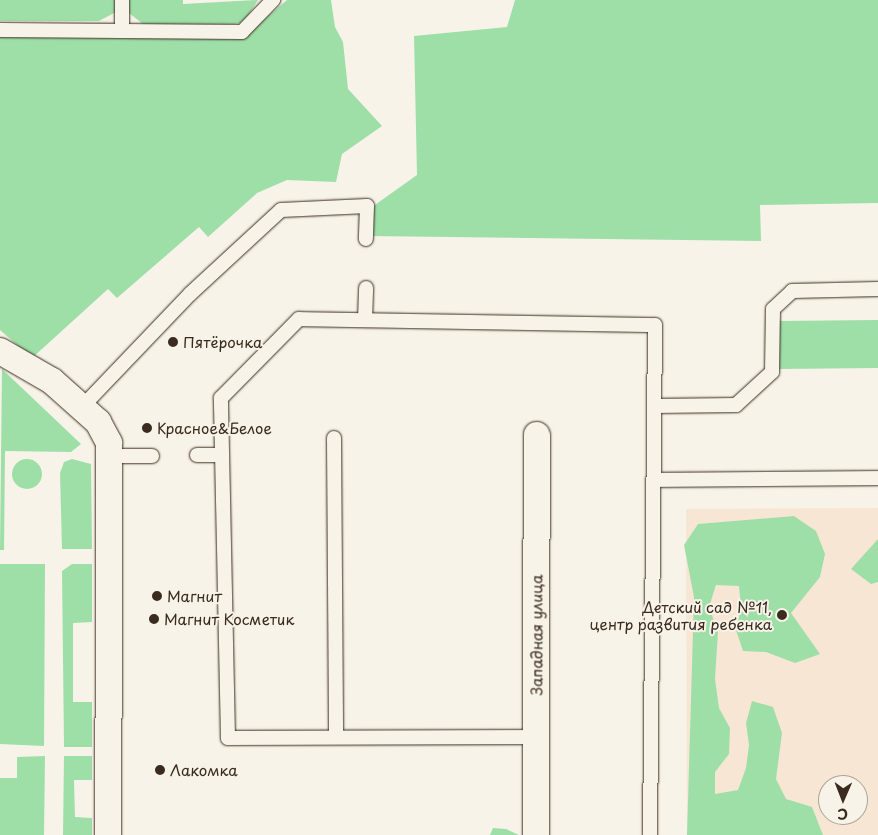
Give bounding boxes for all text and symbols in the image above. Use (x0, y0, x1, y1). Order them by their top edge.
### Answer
place label: Пятёрочка (183, 333, 262, 351)
marker: Пятёрочка (167, 336, 179, 348)
place label: Красное&Белое (157, 419, 272, 437)
marker: Красное&Белое (141, 422, 153, 434)
street label: Западная улица (527, 574, 545, 696)
place label: Магнит (167, 587, 222, 605)
marker: Магнит (151, 590, 163, 602)
place label: Детский сад №11, центр развития ребенка (590, 597, 772, 632)
marker: Детский сад №11, центр развития ребенка (776, 609, 788, 621)
place label: Магнит Косметик (164, 610, 294, 628)
marker: Магнит Косметик (148, 613, 160, 625)
place label: Лакомка (170, 761, 238, 779)
marker: Лакомка (154, 764, 166, 776)
north arrow (818, 775, 868, 825)
text: С (837, 804, 848, 825)

